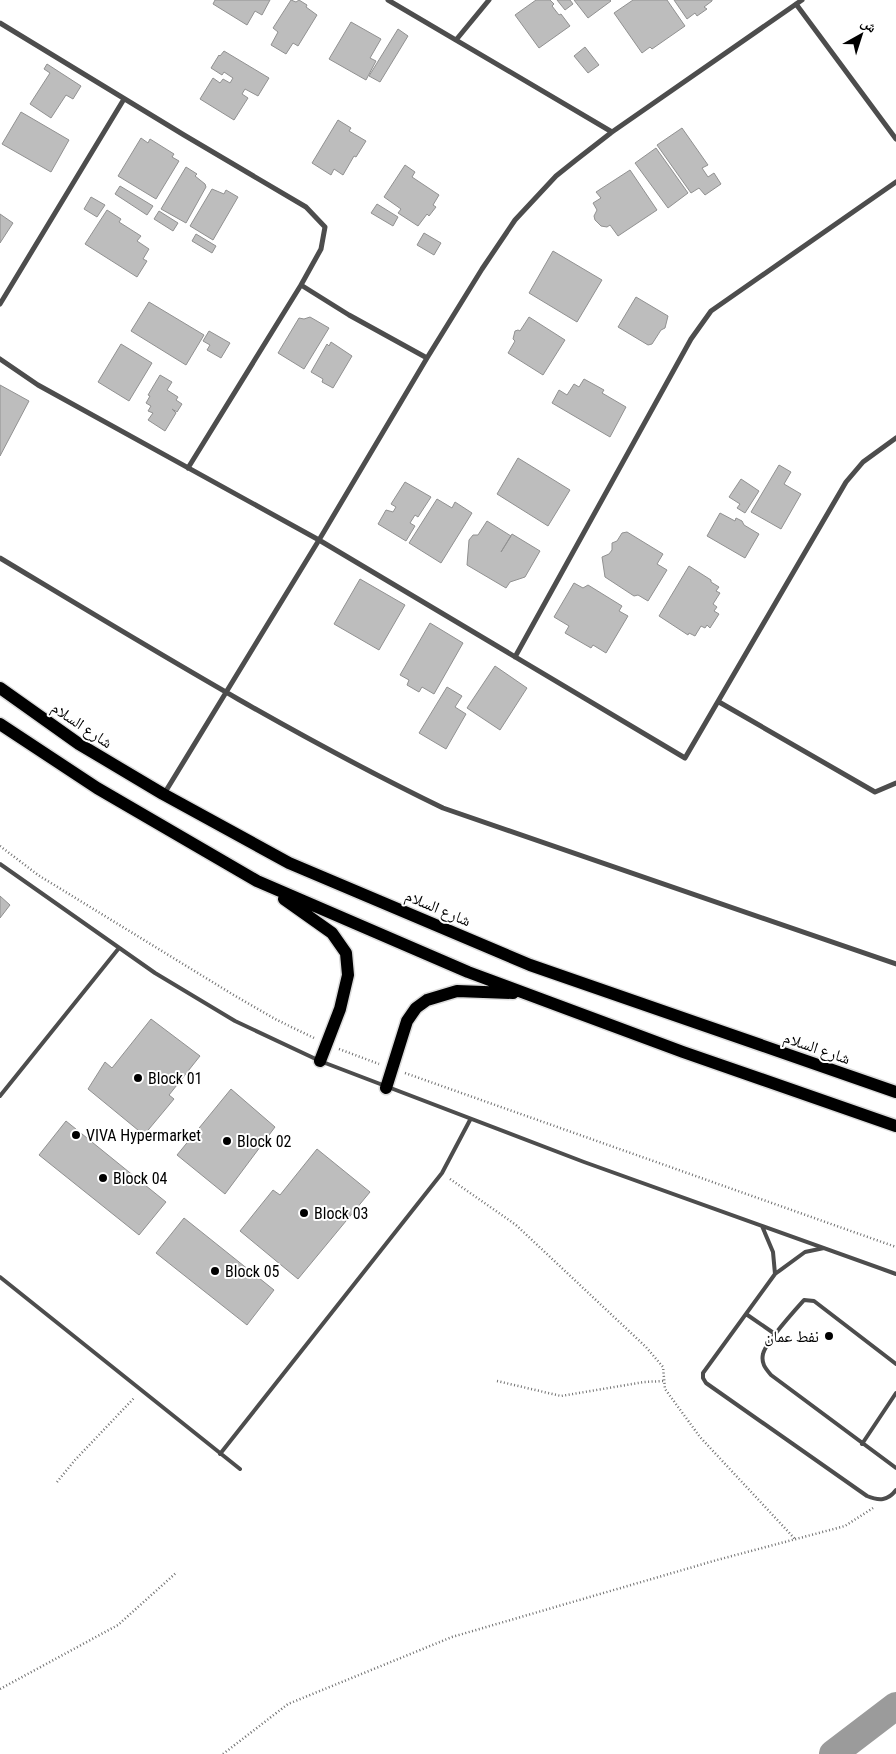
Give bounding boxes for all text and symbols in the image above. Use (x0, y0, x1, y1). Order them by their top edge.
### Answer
north arrow (836, 10, 886, 60)
text: ش (858, 14, 880, 37)
street label: شارع السلام (47, 698, 116, 753)
street label: شارع السلام (402, 886, 474, 931)
street label: شارع السلام (781, 1028, 853, 1069)
place label: Block 01 (148, 1069, 203, 1088)
marker: Block 01 (132, 1072, 144, 1084)
place label: VIVA Hypermarket (86, 1126, 201, 1145)
marker: VIVA Hypermarket (70, 1129, 82, 1141)
place label: Block 02 (237, 1132, 292, 1151)
marker: Block 02 (221, 1135, 233, 1147)
place label: Block 04 (113, 1169, 168, 1188)
marker: Block 04 (97, 1172, 109, 1184)
place label: Block 03 (314, 1204, 369, 1223)
marker: Block 03 (298, 1207, 310, 1219)
place label: Block 05 (225, 1262, 280, 1281)
marker: Block 05 (209, 1265, 221, 1277)
place label: نفط عمان (764, 1327, 819, 1347)
marker: نفط عمان (823, 1330, 835, 1342)

